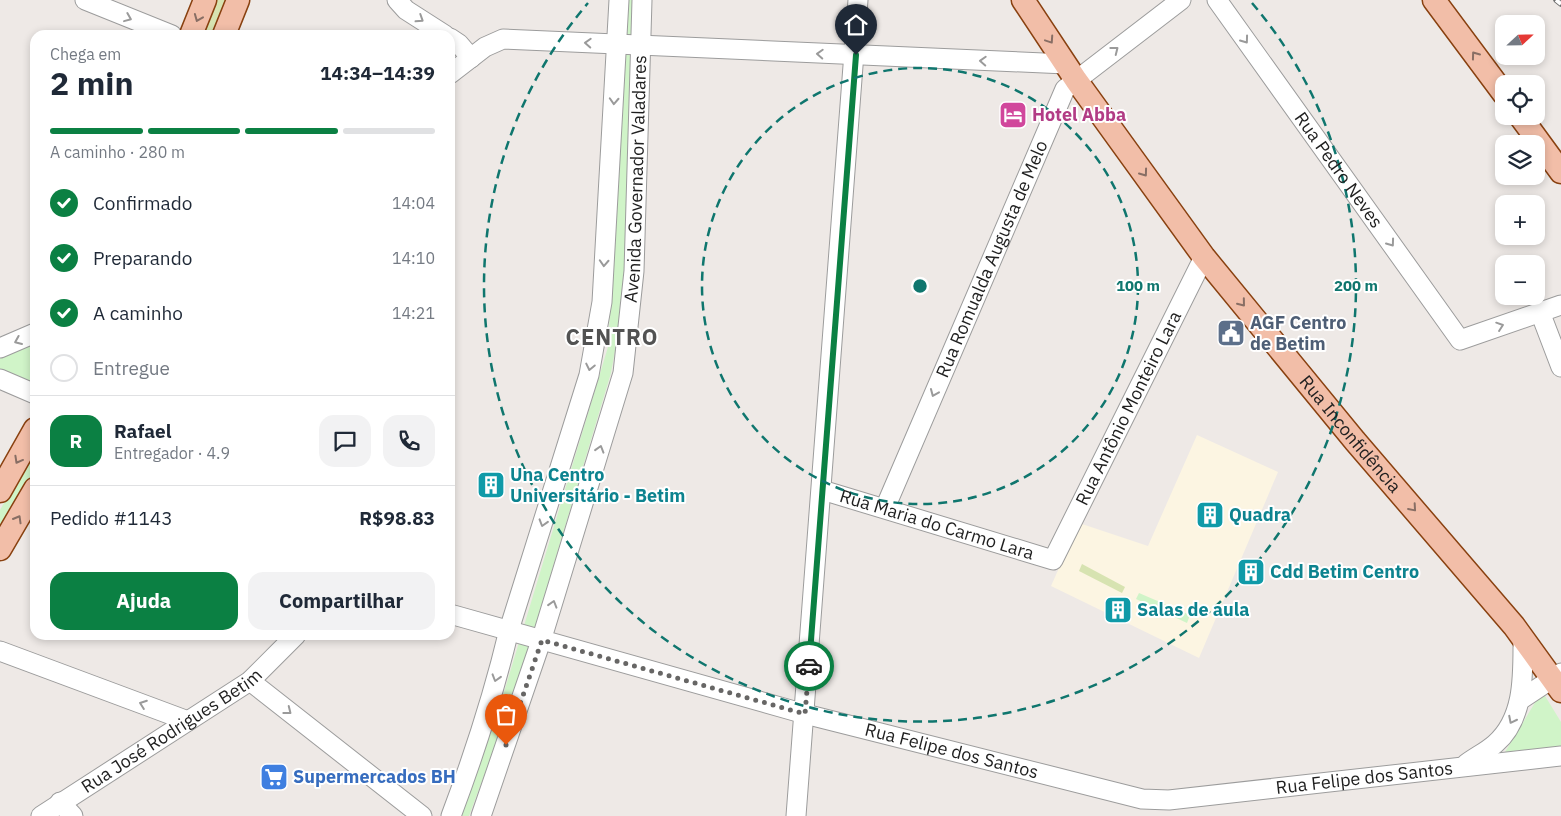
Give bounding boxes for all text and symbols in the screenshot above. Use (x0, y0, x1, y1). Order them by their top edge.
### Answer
pin (835, 4, 877, 55)
icon: home (842, 11, 870, 39)
one-way arrow (124, 12, 132, 22)
one-way arrow (193, 13, 203, 21)
one-way arrow (414, 13, 424, 22)
north arrow (1495, 15, 1545, 65)
map controls (1495, 15, 1545, 305)
one-way arrow (1239, 34, 1248, 44)
one-way arrow (1044, 35, 1053, 44)
one-way arrow (584, 38, 592, 49)
text: Chega em (50, 44, 121, 64)
one-way arrow (816, 48, 824, 59)
one-way arrow (1109, 48, 1118, 56)
one-way arrow (1472, 51, 1481, 61)
street label: Avenida Governador Valadares (619, 55, 651, 304)
one-way arrow (978, 55, 986, 66)
text: 14:34–14:39 (320, 61, 435, 85)
text: 2 min (50, 62, 134, 104)
button: locate (1495, 75, 1545, 125)
one-way arrow (608, 97, 619, 105)
hotel icon: Hotel Abba (998, 100, 1028, 130)
place label: Hotel Abba (1032, 103, 1126, 126)
street label: Rua Pedro Neves (1290, 107, 1388, 232)
button: layers (1495, 135, 1545, 185)
street label: Rua Romualda Augusta de Melo (930, 137, 1053, 381)
text: A caminho · 280 m (50, 142, 185, 162)
one-way arrow (1138, 167, 1147, 177)
icon: check (50, 189, 78, 217)
text: Confirmado (93, 191, 192, 215)
text: 14:04 (392, 193, 435, 213)
button: + (1495, 195, 1545, 245)
one-way arrow (1385, 237, 1394, 247)
icon: check (50, 244, 78, 272)
text: Preparando (93, 246, 192, 270)
text: 14:10 (392, 248, 435, 268)
button: − (1495, 255, 1545, 305)
one-way arrow (599, 260, 610, 268)
text: 100 m (1116, 276, 1160, 295)
text: 200 m (1334, 276, 1378, 295)
centre of rings (911, 277, 929, 295)
one-way arrow (1236, 297, 1244, 306)
icon: check (50, 299, 78, 327)
text: A caminho (93, 301, 183, 325)
text: 14:21 (392, 303, 435, 323)
street label: Rua Antônio Monteiro Lara (1070, 307, 1186, 509)
place label: AGF Centro de Betim (1250, 311, 1346, 355)
public building icon: AGF Centro de Betim (1216, 318, 1246, 348)
district label: CENTRO (566, 322, 658, 351)
one-way arrow (1496, 322, 1504, 332)
one-way arrow (14, 335, 22, 345)
text: Entregue (93, 356, 170, 380)
one-way arrow (586, 363, 596, 372)
street label: Rua Inconfidência (1295, 370, 1407, 498)
one-way arrow (929, 388, 940, 397)
button: chat (319, 415, 371, 467)
button: phone (383, 415, 435, 467)
text: Rafael (114, 419, 172, 443)
text: R (70, 429, 82, 453)
text: Entregador · 4.9 (114, 443, 230, 463)
one-way arrow (595, 445, 605, 453)
one-way arrow (14, 455, 24, 464)
place label: Una Centro Universitário - Betim (510, 463, 685, 507)
building icon: Una Centro Universitário - Betim (476, 470, 506, 500)
street label: Rua Maria do Carmo Lara (837, 484, 1037, 565)
building icon: Quadra (1195, 500, 1225, 530)
one-way arrow (1407, 502, 1416, 511)
place label: Quadra (1229, 503, 1291, 526)
text: Pedido #1143 (50, 506, 173, 530)
text: R$98.83 (359, 506, 435, 530)
one-way arrow (11, 516, 21, 525)
one-way arrow (538, 518, 548, 526)
building icon: Cdd Betim Centro (1236, 557, 1266, 587)
place label: Cdd Betim Centro (1270, 560, 1419, 583)
button: Ajuda (50, 572, 238, 630)
button: Compartilhar (248, 572, 435, 630)
building icon: Salas de aula (1103, 595, 1133, 625)
place label: Salas de aula (1137, 598, 1249, 621)
one-way arrow (547, 600, 557, 609)
courier (784, 641, 834, 691)
icon: car (795, 652, 823, 680)
street label: Rua José Rodrigues Betim (77, 663, 267, 798)
one-way arrow (492, 674, 502, 682)
pin (485, 694, 527, 745)
one-way arrow (139, 700, 147, 710)
icon: bag (492, 701, 520, 729)
one-way arrow (282, 706, 291, 714)
one-way arrow (1508, 715, 1518, 724)
street label: Rua Felipe dos Santos (863, 718, 1041, 783)
street label: Rua Felipe dos Santos (1275, 756, 1454, 799)
supermarket icon: Supermercados BH (259, 762, 289, 792)
place label: Supermercados BH (293, 765, 456, 788)

